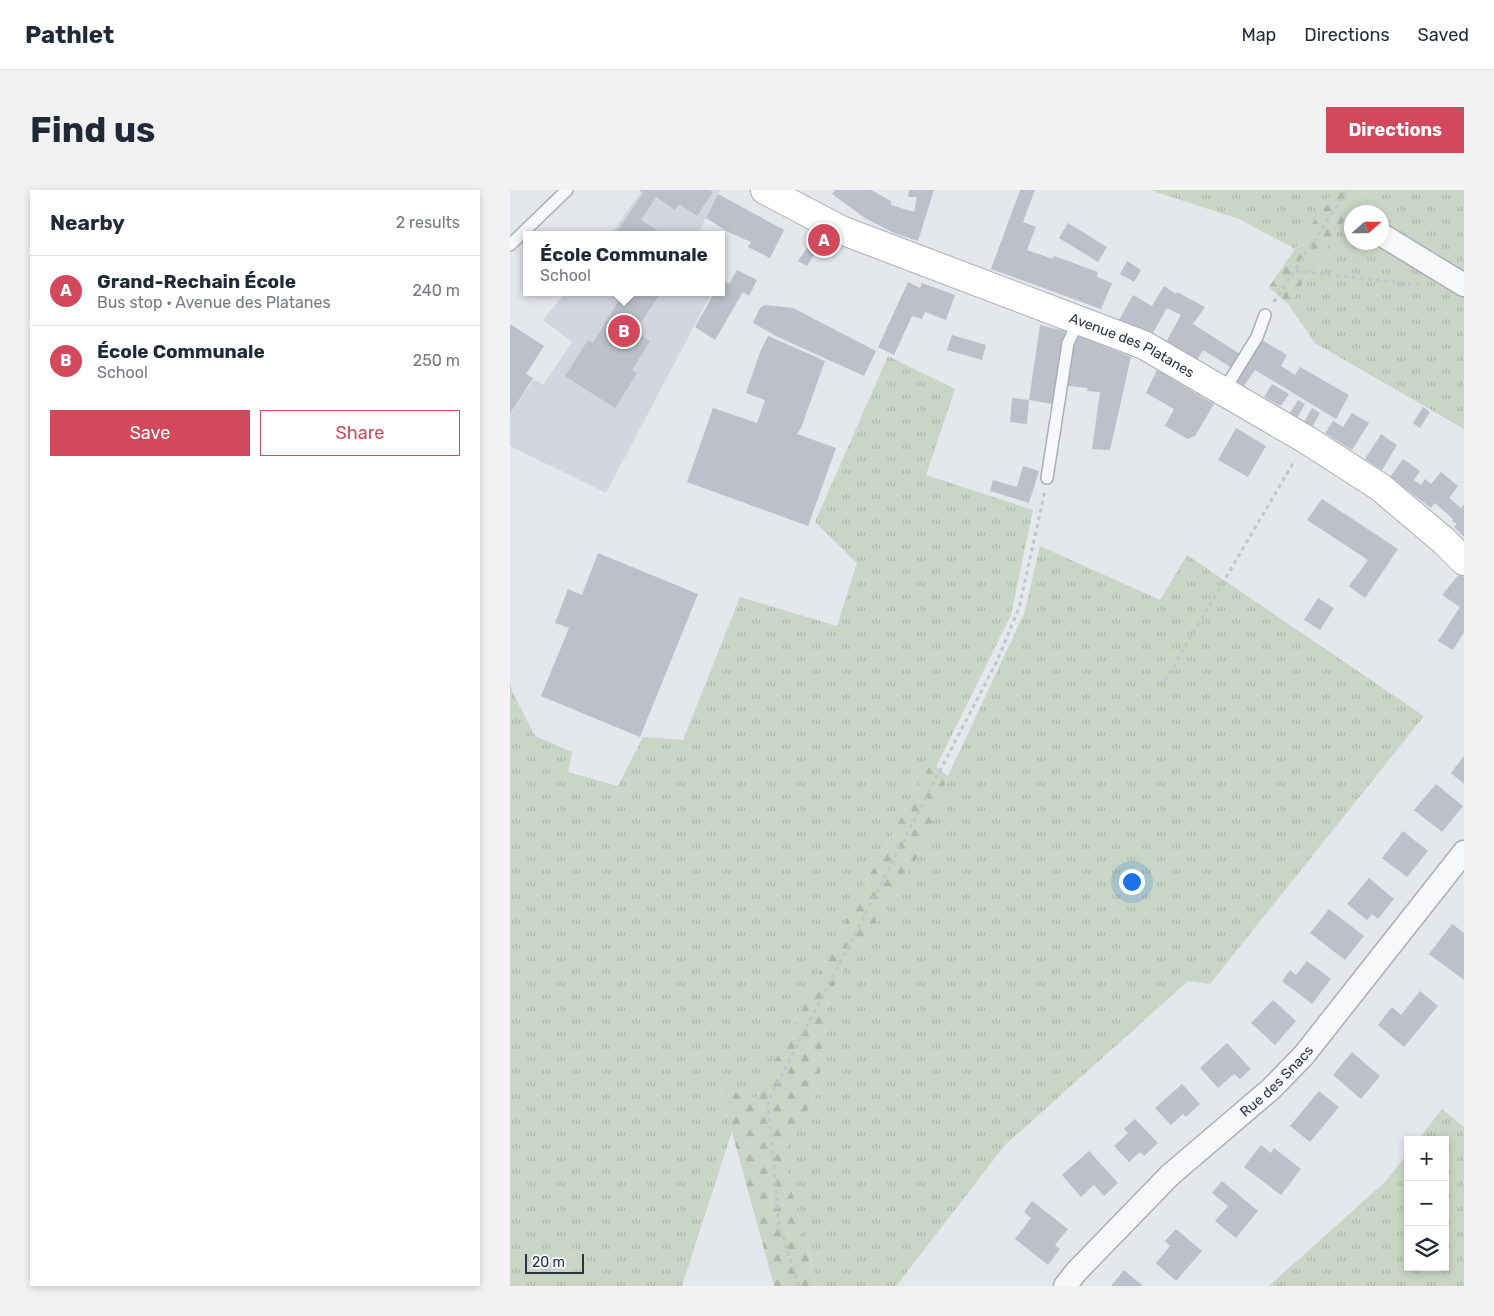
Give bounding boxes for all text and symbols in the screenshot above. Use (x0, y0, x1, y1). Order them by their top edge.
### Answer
text: Pathlet (25, 21, 114, 49)
text: Map (1241, 24, 1276, 46)
text: Directions (1304, 24, 1390, 46)
text: Saved (1418, 24, 1469, 46)
button: Directions (1326, 107, 1464, 153)
text: Find us (30, 109, 155, 151)
north arrow (1344, 205, 1389, 250)
text: Nearby (50, 210, 125, 235)
text: 2 results (396, 213, 460, 232)
pin: A (808, 221, 840, 259)
popup (523, 231, 725, 296)
text: École Communale (540, 243, 708, 266)
text: School (540, 266, 591, 285)
text: Grand-Rechain École (97, 270, 296, 293)
text: A (60, 281, 72, 300)
text: 240 m (413, 281, 460, 300)
text: Bus stop · Avenue des Platanes (97, 293, 331, 312)
street label: Avenue des Platanes (1067, 309, 1198, 381)
pin: B (608, 312, 640, 350)
text: École Communale (97, 340, 265, 363)
text: B (60, 351, 72, 370)
text: 250 m (413, 351, 460, 370)
text: School (97, 363, 148, 382)
button: Save (50, 410, 250, 456)
button: Share (260, 410, 460, 456)
your location (1119, 869, 1145, 895)
street label: Rue des Snacs (1236, 1042, 1317, 1120)
map controls (1404, 1136, 1449, 1271)
button: + (1404, 1136, 1449, 1181)
button: − (1404, 1181, 1449, 1226)
button: layers (1404, 1226, 1449, 1271)
scale bar (525, 1251, 584, 1274)
text: 20 m (532, 1254, 565, 1271)

